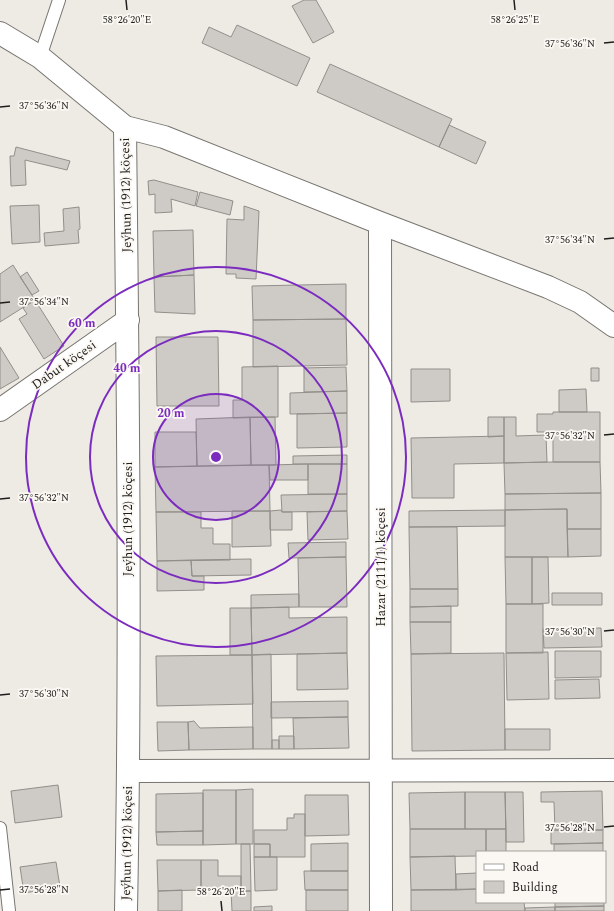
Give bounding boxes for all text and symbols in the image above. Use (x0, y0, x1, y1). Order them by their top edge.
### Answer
text: 58°26'20"E (103, 12, 151, 28)
text: 58°26'25"E (491, 12, 539, 28)
text: 37°56'36"N (545, 36, 595, 52)
text: 37°56'36"N (19, 98, 69, 114)
street label: Jeýhun (1912) köçesi (115, 137, 137, 253)
text: 37°56'34"N (545, 232, 595, 248)
text: 37°56'34"N (19, 294, 69, 310)
text: 60 m (68, 314, 96, 333)
street label: Dabut köçesi (28, 335, 100, 395)
text: 40 m (113, 359, 141, 378)
text: 20 m (157, 404, 185, 423)
text: 37°56'32"N (545, 428, 595, 444)
centre of rings (209, 450, 223, 464)
street label: Jeýhun (1912) köçesi (118, 461, 138, 577)
text: 37°56'32"N (19, 490, 69, 506)
street label: Hazar (2111/1) köçesi (371, 507, 391, 627)
text: 37°56'30"N (545, 624, 595, 640)
text: 37°56'30"N (19, 686, 69, 702)
street label: Jeýhun (1912) köçesi (116, 785, 138, 901)
text: 37°56'28"N (545, 820, 595, 836)
legend (476, 851, 606, 903)
text: Road (512, 858, 539, 877)
text: Building (512, 878, 558, 897)
text: 37°56'28"N (19, 882, 69, 898)
text: 58°26'20"E (197, 884, 245, 900)

